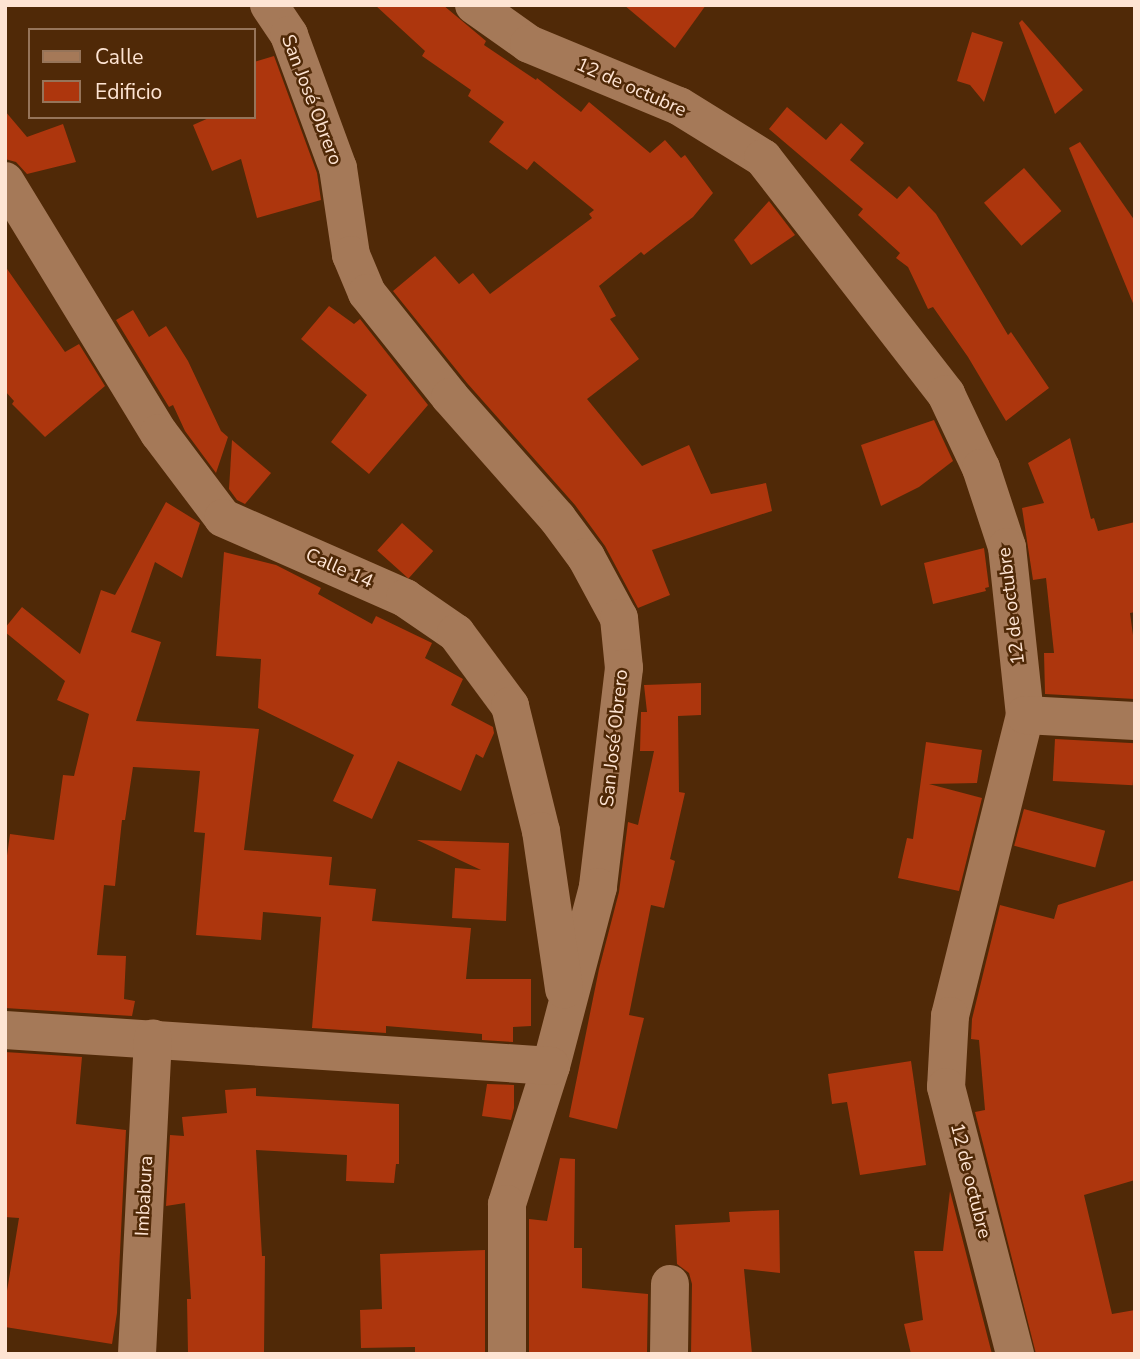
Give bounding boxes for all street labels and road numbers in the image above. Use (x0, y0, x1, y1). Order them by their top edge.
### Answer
street label: San José Obrero (276, 32, 346, 168)
street label: 12 de octubre (572, 54, 690, 122)
street label: Calle 14 (302, 544, 376, 594)
street label: 12 de octubre (993, 546, 1031, 666)
street label: San José Obrero (596, 668, 634, 808)
street label: 12 de octubre (945, 1121, 995, 1241)
street label: Imbabura (132, 1155, 158, 1237)

